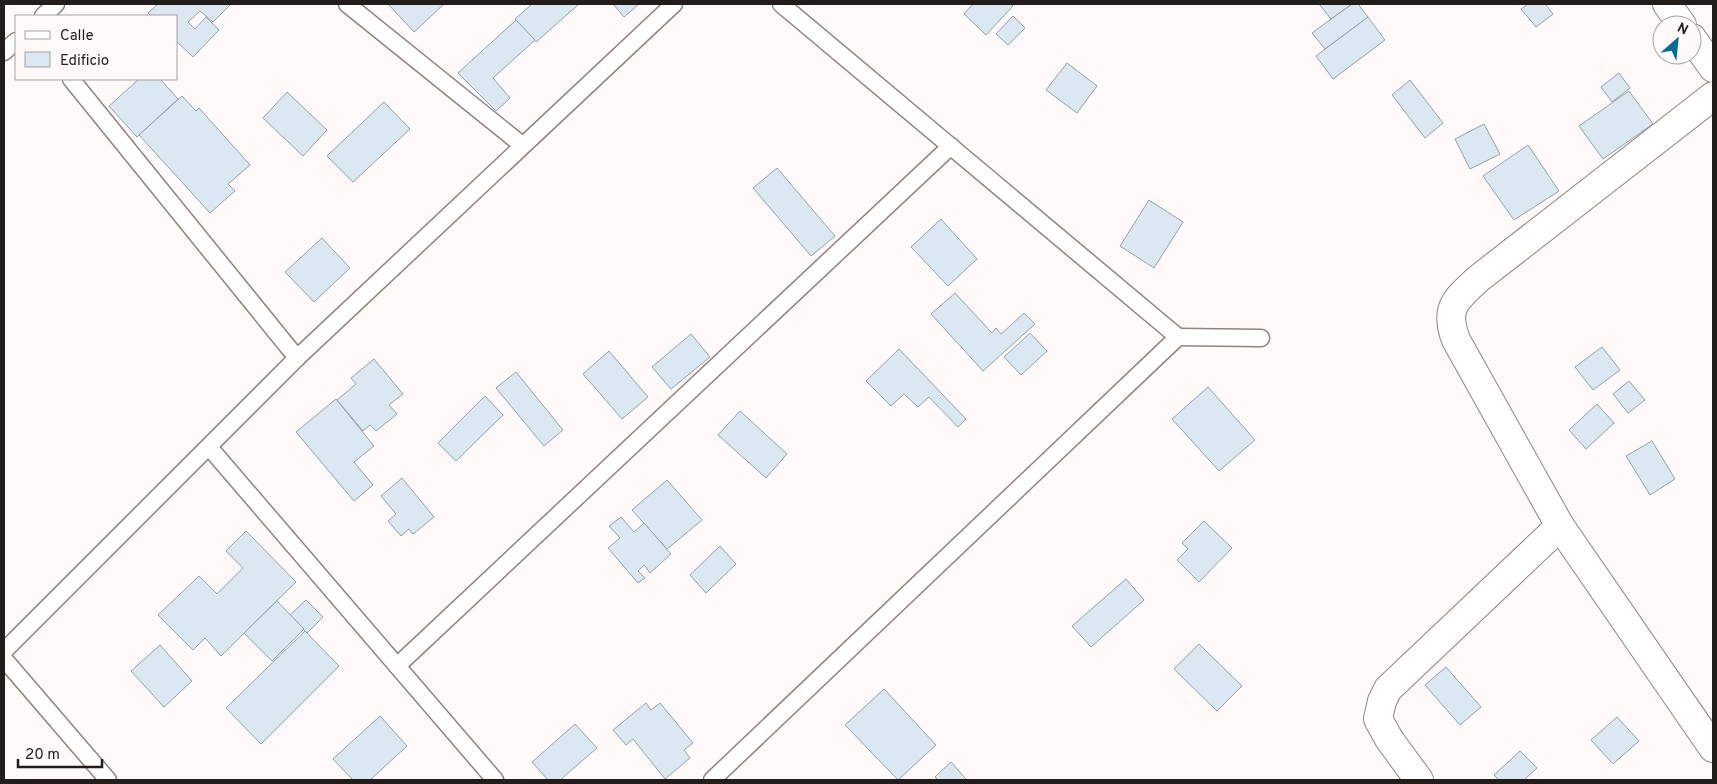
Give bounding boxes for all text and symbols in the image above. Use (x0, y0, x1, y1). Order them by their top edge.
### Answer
legend (15, 15, 178, 80)
north arrow (1652, 15, 1702, 65)
text: N (1674, 20, 1691, 40)
text: Calle (60, 27, 94, 46)
text: Edificio (60, 52, 109, 71)
scale bar (18, 736, 101, 768)
text: 20 m (25, 746, 60, 765)

